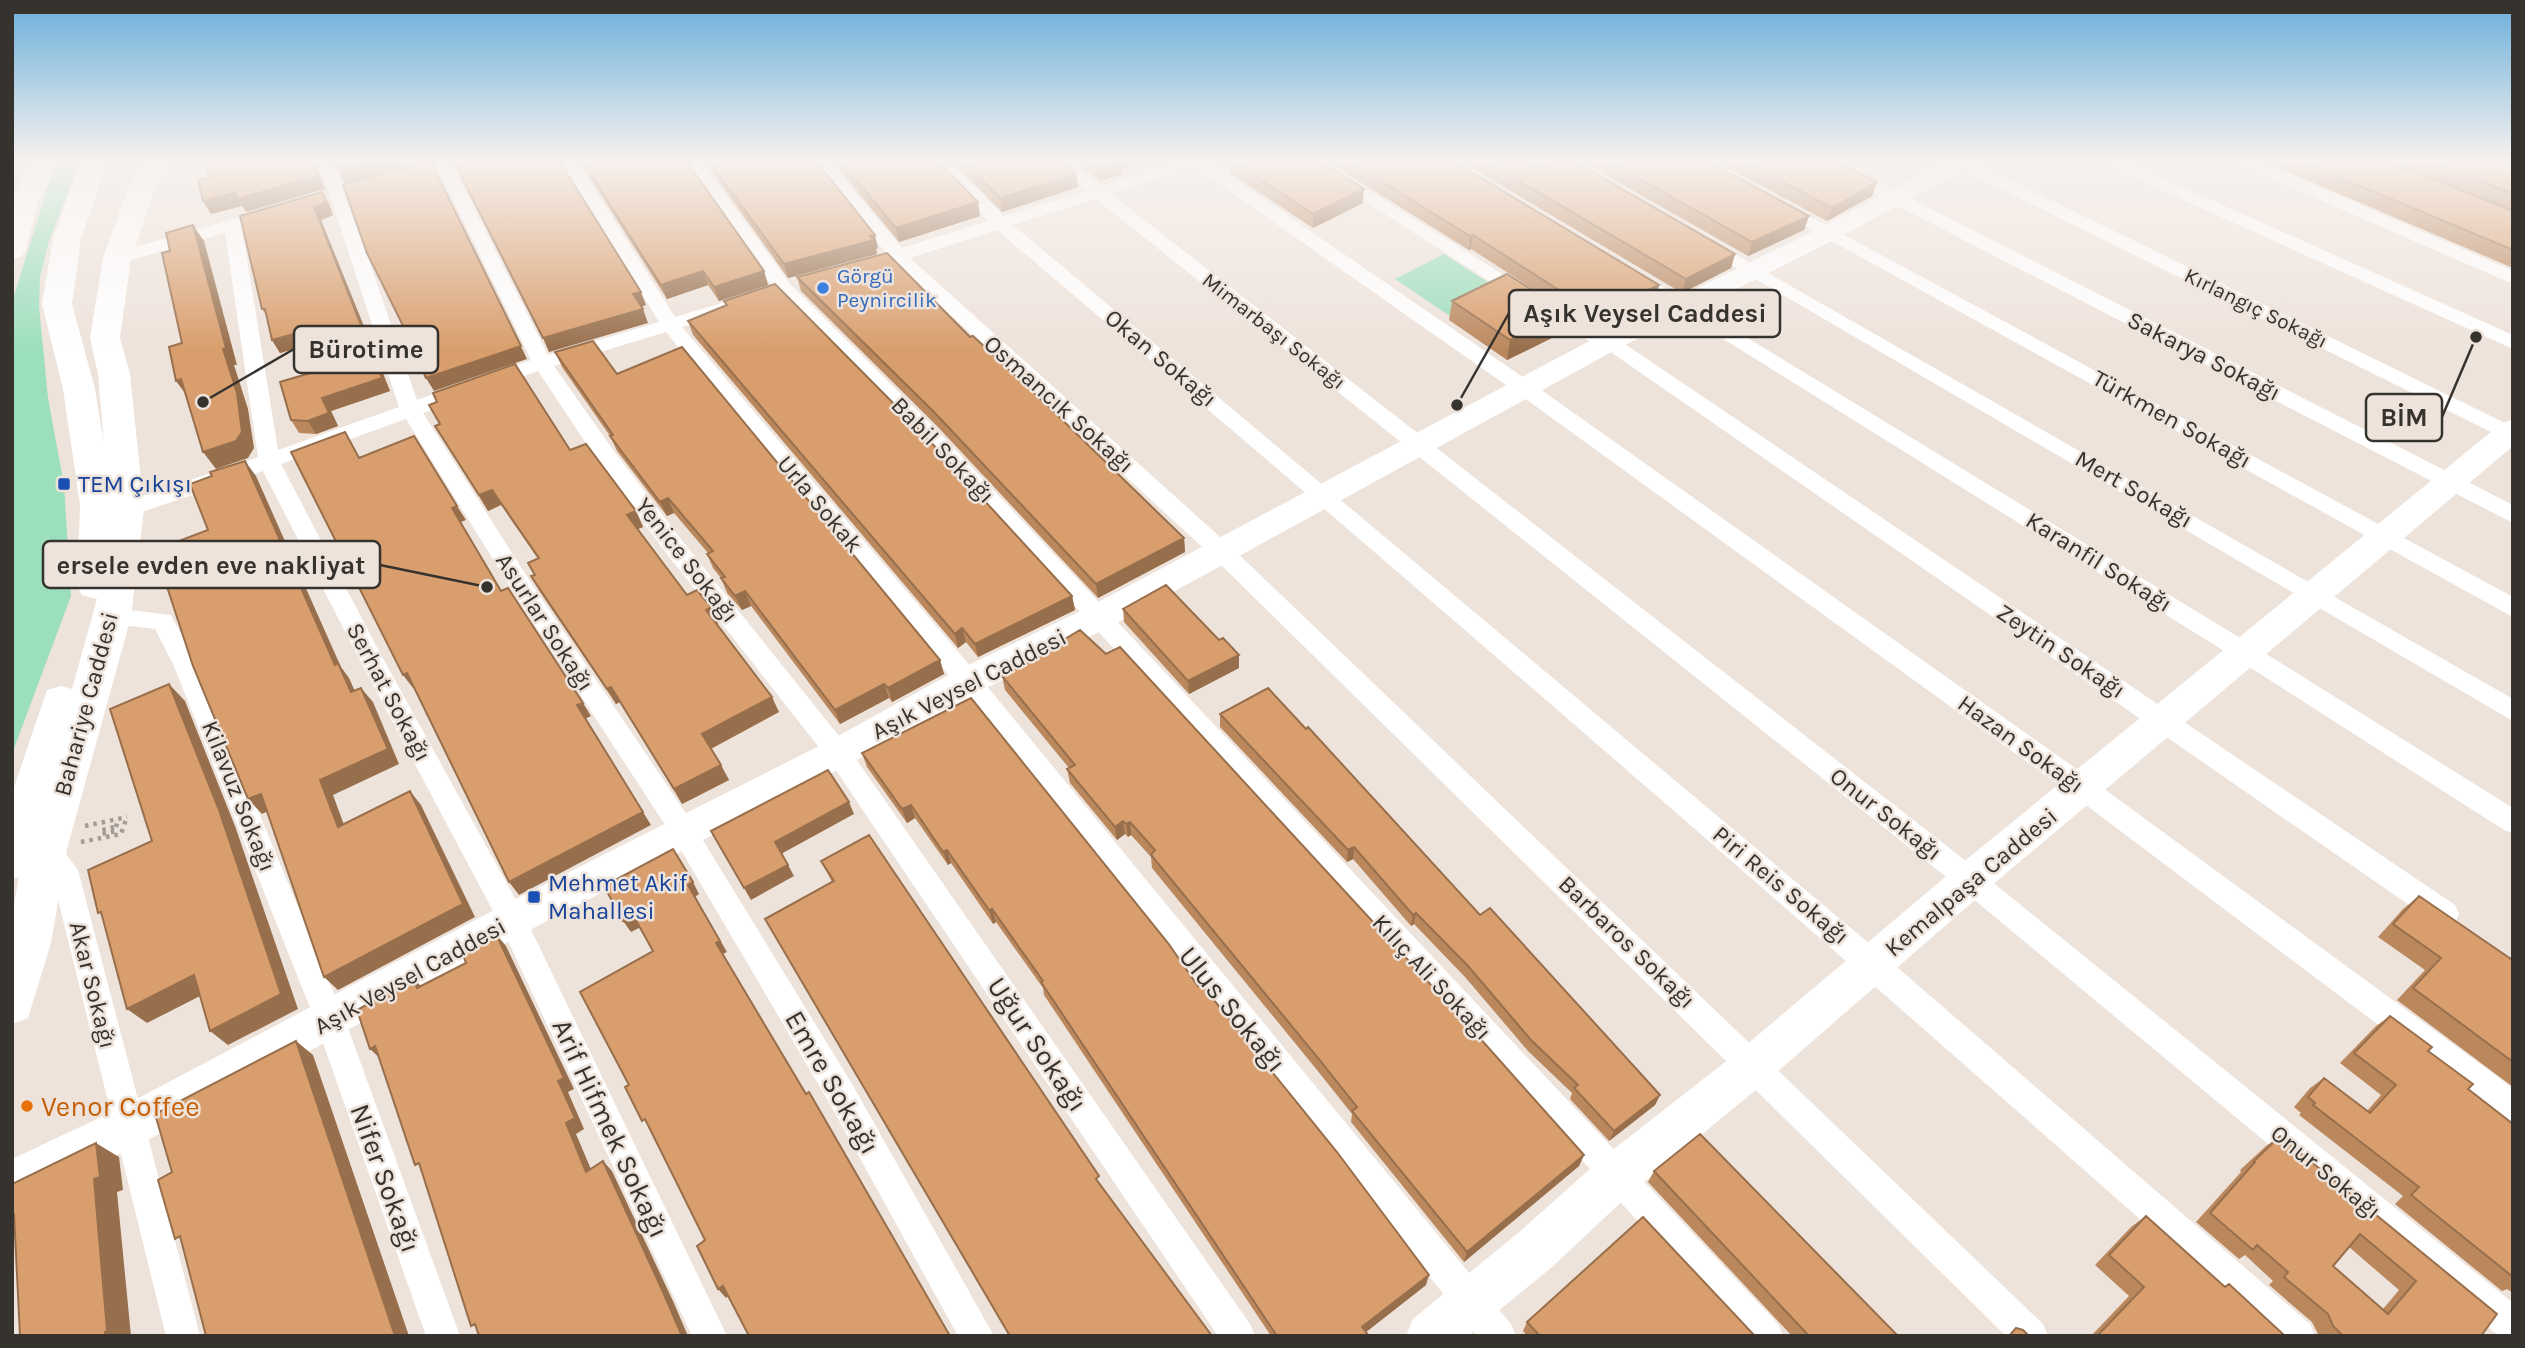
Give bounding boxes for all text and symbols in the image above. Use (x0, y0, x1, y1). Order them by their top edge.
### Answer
street label: Kırlangıç Sokağı (2180, 263, 2332, 353)
place label: Görgü Peynircilik (837, 264, 937, 312)
street label: Mimarbaşı Sokağı (1198, 268, 1350, 394)
marker: Görgü Peynircilik (815, 280, 831, 296)
callout: Aşık Veysel Caddesi (1509, 290, 1780, 337)
text: Aşık Veysel Caddesi (1523, 298, 1767, 329)
street label: Okan Sokağı (1099, 303, 1223, 413)
street label: Sakarya Sokağı (2123, 305, 2285, 407)
callout: Bürotime (294, 326, 438, 373)
street label: Osmancık Sokağı (978, 329, 1140, 479)
text: Bürotime (308, 334, 424, 365)
street label: Türkmen Sokağı (2088, 364, 2256, 474)
street label: Babil Sokağı (885, 391, 1001, 509)
callout: BİM (2366, 394, 2442, 441)
text: BİM (2380, 402, 2428, 433)
street label: Mert Sokağı (2070, 444, 2198, 534)
street label: Urla Sokak (771, 450, 869, 558)
place label: TEM Çıkışı (78, 470, 192, 498)
marker: TEM Çıkışı (56, 476, 72, 492)
street label: Yenice Sokağı (629, 492, 745, 628)
street label: Karanfil Sokağı (2021, 506, 2177, 618)
callout: ersele evden eve nakliyat (43, 541, 380, 588)
street label: Asurlar Sokağı (490, 548, 600, 696)
text: ersele evden eve nakliyat (57, 550, 365, 581)
street label: Zeytin Sokağı (1991, 598, 2131, 704)
street label: Bahariye Caddesi (48, 609, 124, 799)
street label: Serhat Sokağı (341, 618, 437, 766)
street label: Aşık Veysel Caddesi (867, 623, 1071, 745)
street label: Hazan Sokağı (1952, 689, 2090, 799)
street label: Kilavuz Sokağı (196, 716, 282, 876)
street label: Onur Sokağı (1825, 762, 1947, 866)
street label: Kemalpaşa Caddesi (1879, 802, 2063, 962)
street label: Piri Reis Sokağı (1707, 820, 1855, 950)
place label: Mehmet Akif Mahallesi (548, 869, 688, 925)
street label: Barbaros Sokağı (1553, 870, 1701, 1014)
marker: Mehmet Akif Mahallesi (526, 889, 542, 905)
street label: Kılıç Ali Sokağı (1366, 908, 1498, 1046)
street label: Aşık Veysel Caddesi (309, 912, 511, 1040)
street label: Akar Sokağı (64, 919, 122, 1051)
street label: Ulus Sokağı (1172, 940, 1293, 1079)
street label: Uğur Sokağı (980, 971, 1095, 1118)
street label: Emre Sokağı (778, 1004, 887, 1160)
street label: Arif Hifmek Sokağı (545, 1013, 676, 1243)
place label: Venor Coffee (41, 1090, 200, 1123)
marker: Venor Coffee (19, 1098, 35, 1114)
street label: Nifer Sokağı (343, 1099, 428, 1257)
street label: Onur Sokağı (2265, 1119, 2387, 1225)

